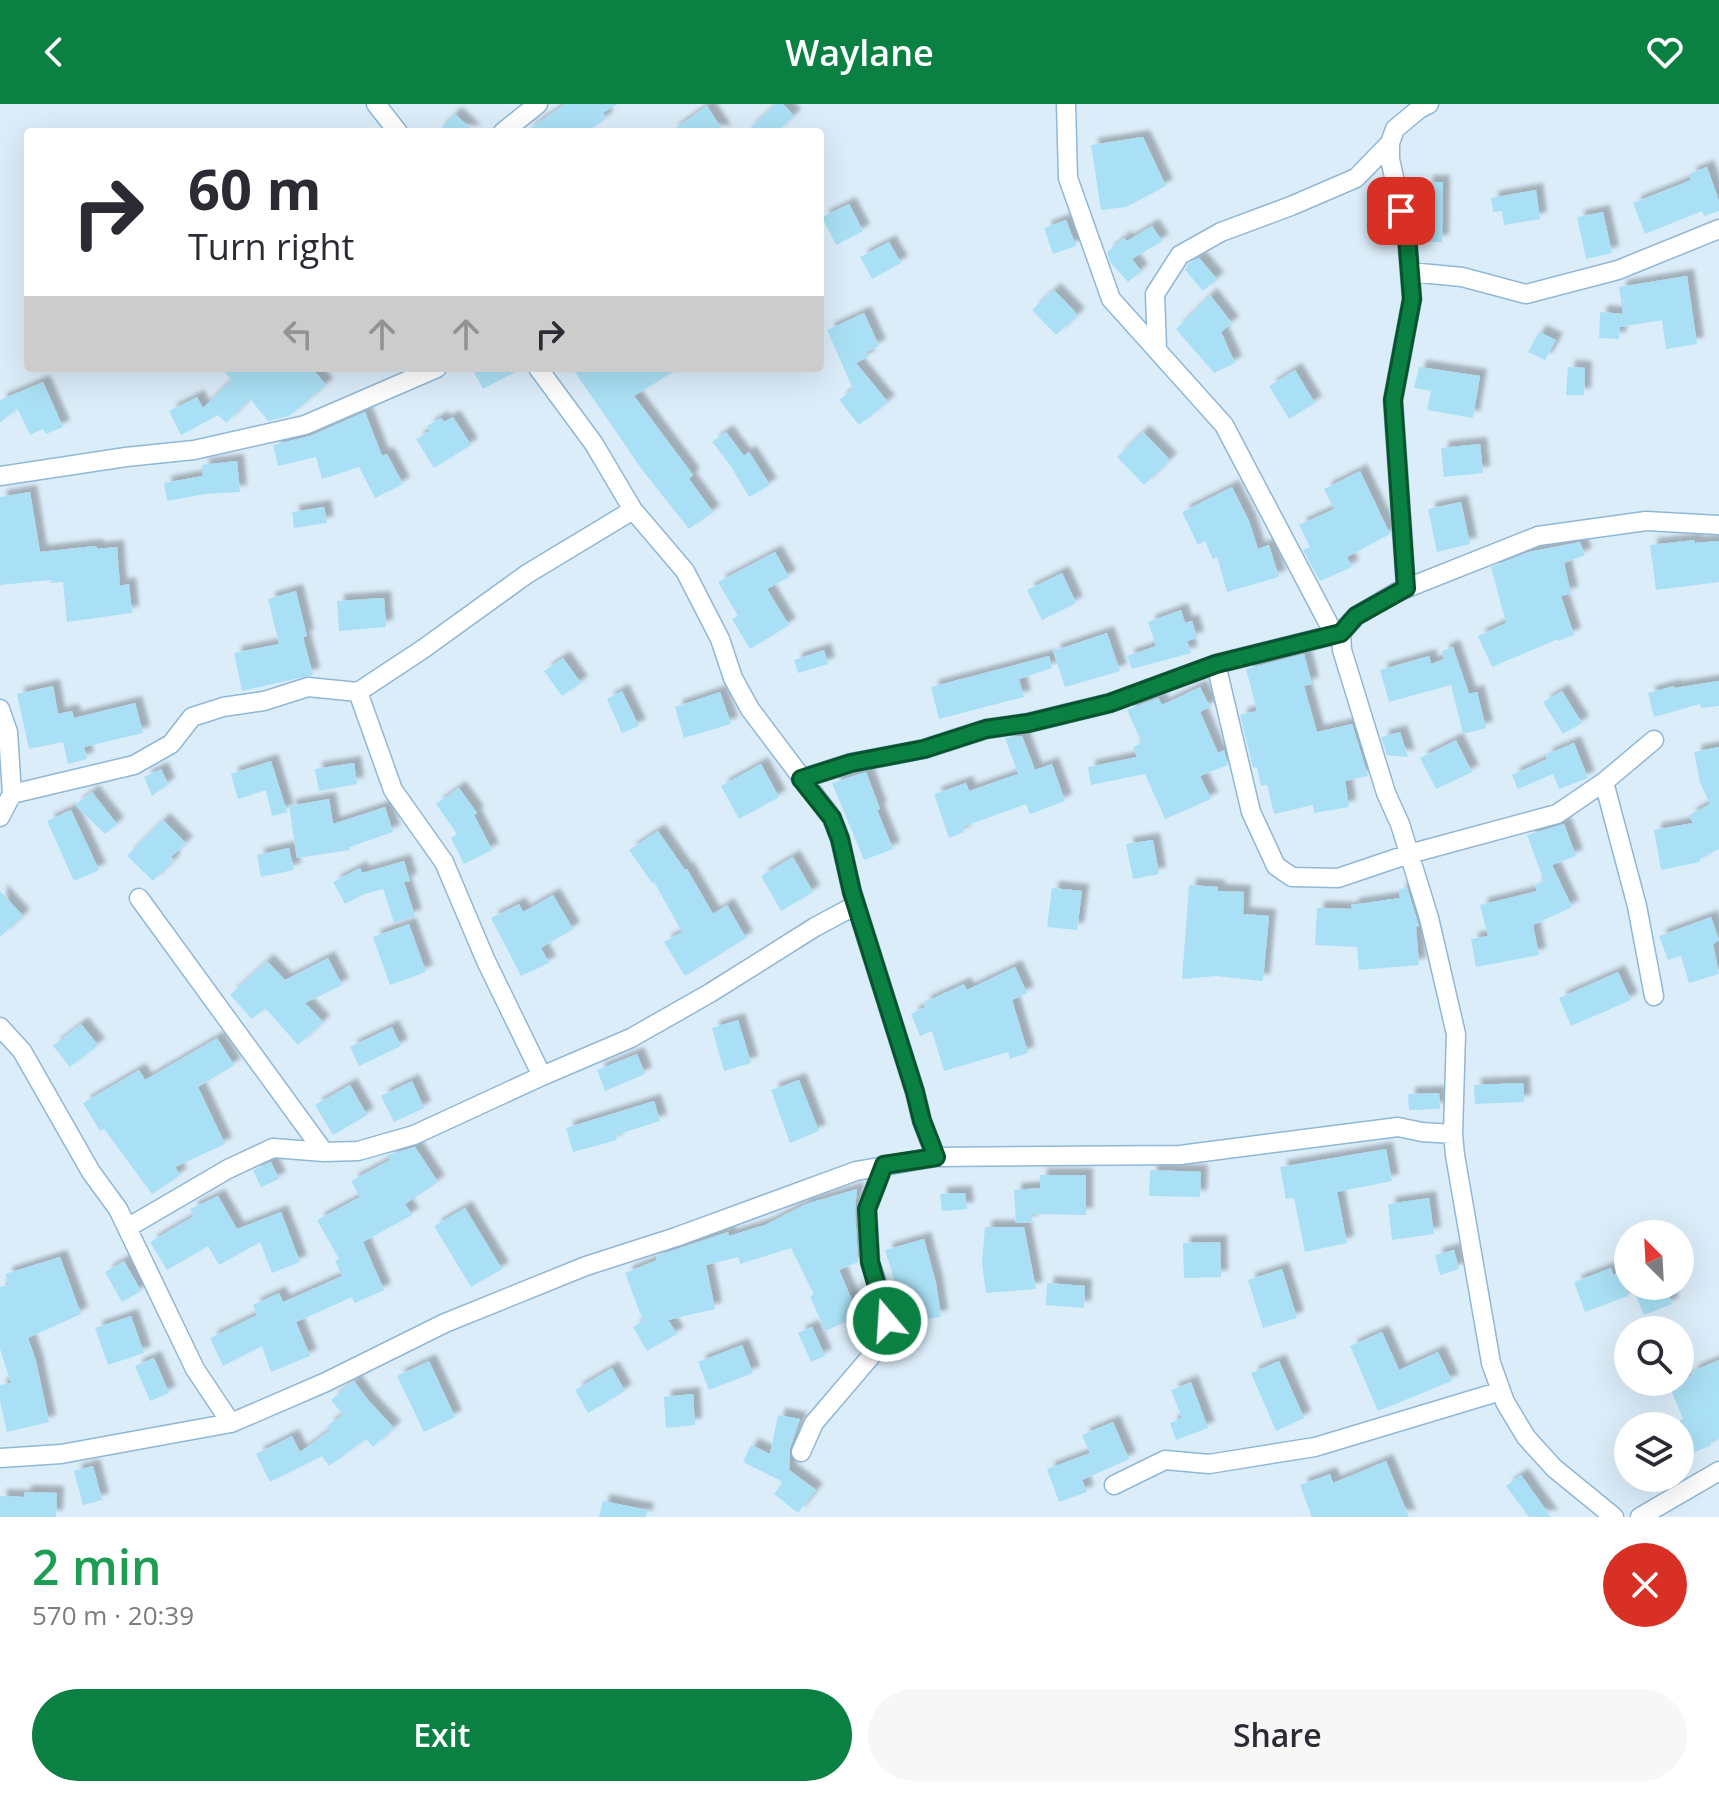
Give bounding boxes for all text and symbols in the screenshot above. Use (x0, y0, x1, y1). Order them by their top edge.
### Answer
text: Waylane (785, 28, 934, 77)
icon: back (32, 30, 76, 74)
icon: heart (1643, 30, 1687, 74)
text: 60 m (188, 150, 322, 226)
icon: right (56, 160, 160, 264)
pin (1367, 177, 1435, 245)
icon: arrive (1379, 189, 1423, 233)
text: Turn right (188, 222, 354, 271)
icon: left (276, 312, 320, 356)
icon: ahead (360, 312, 404, 356)
icon: ahead (444, 312, 488, 356)
icon: right (528, 312, 572, 356)
north arrow (1614, 1220, 1694, 1300)
map controls (1614, 1220, 1694, 1492)
position arrow (845, 1279, 929, 1363)
button: search (1614, 1316, 1694, 1396)
button: layers (1614, 1412, 1694, 1492)
text: 2 min (32, 1534, 162, 1599)
button: close (1603, 1543, 1687, 1627)
text: 570 m · 20:39 (32, 1597, 194, 1633)
button: Exit (32, 1689, 852, 1781)
button: Share (868, 1689, 1687, 1781)

